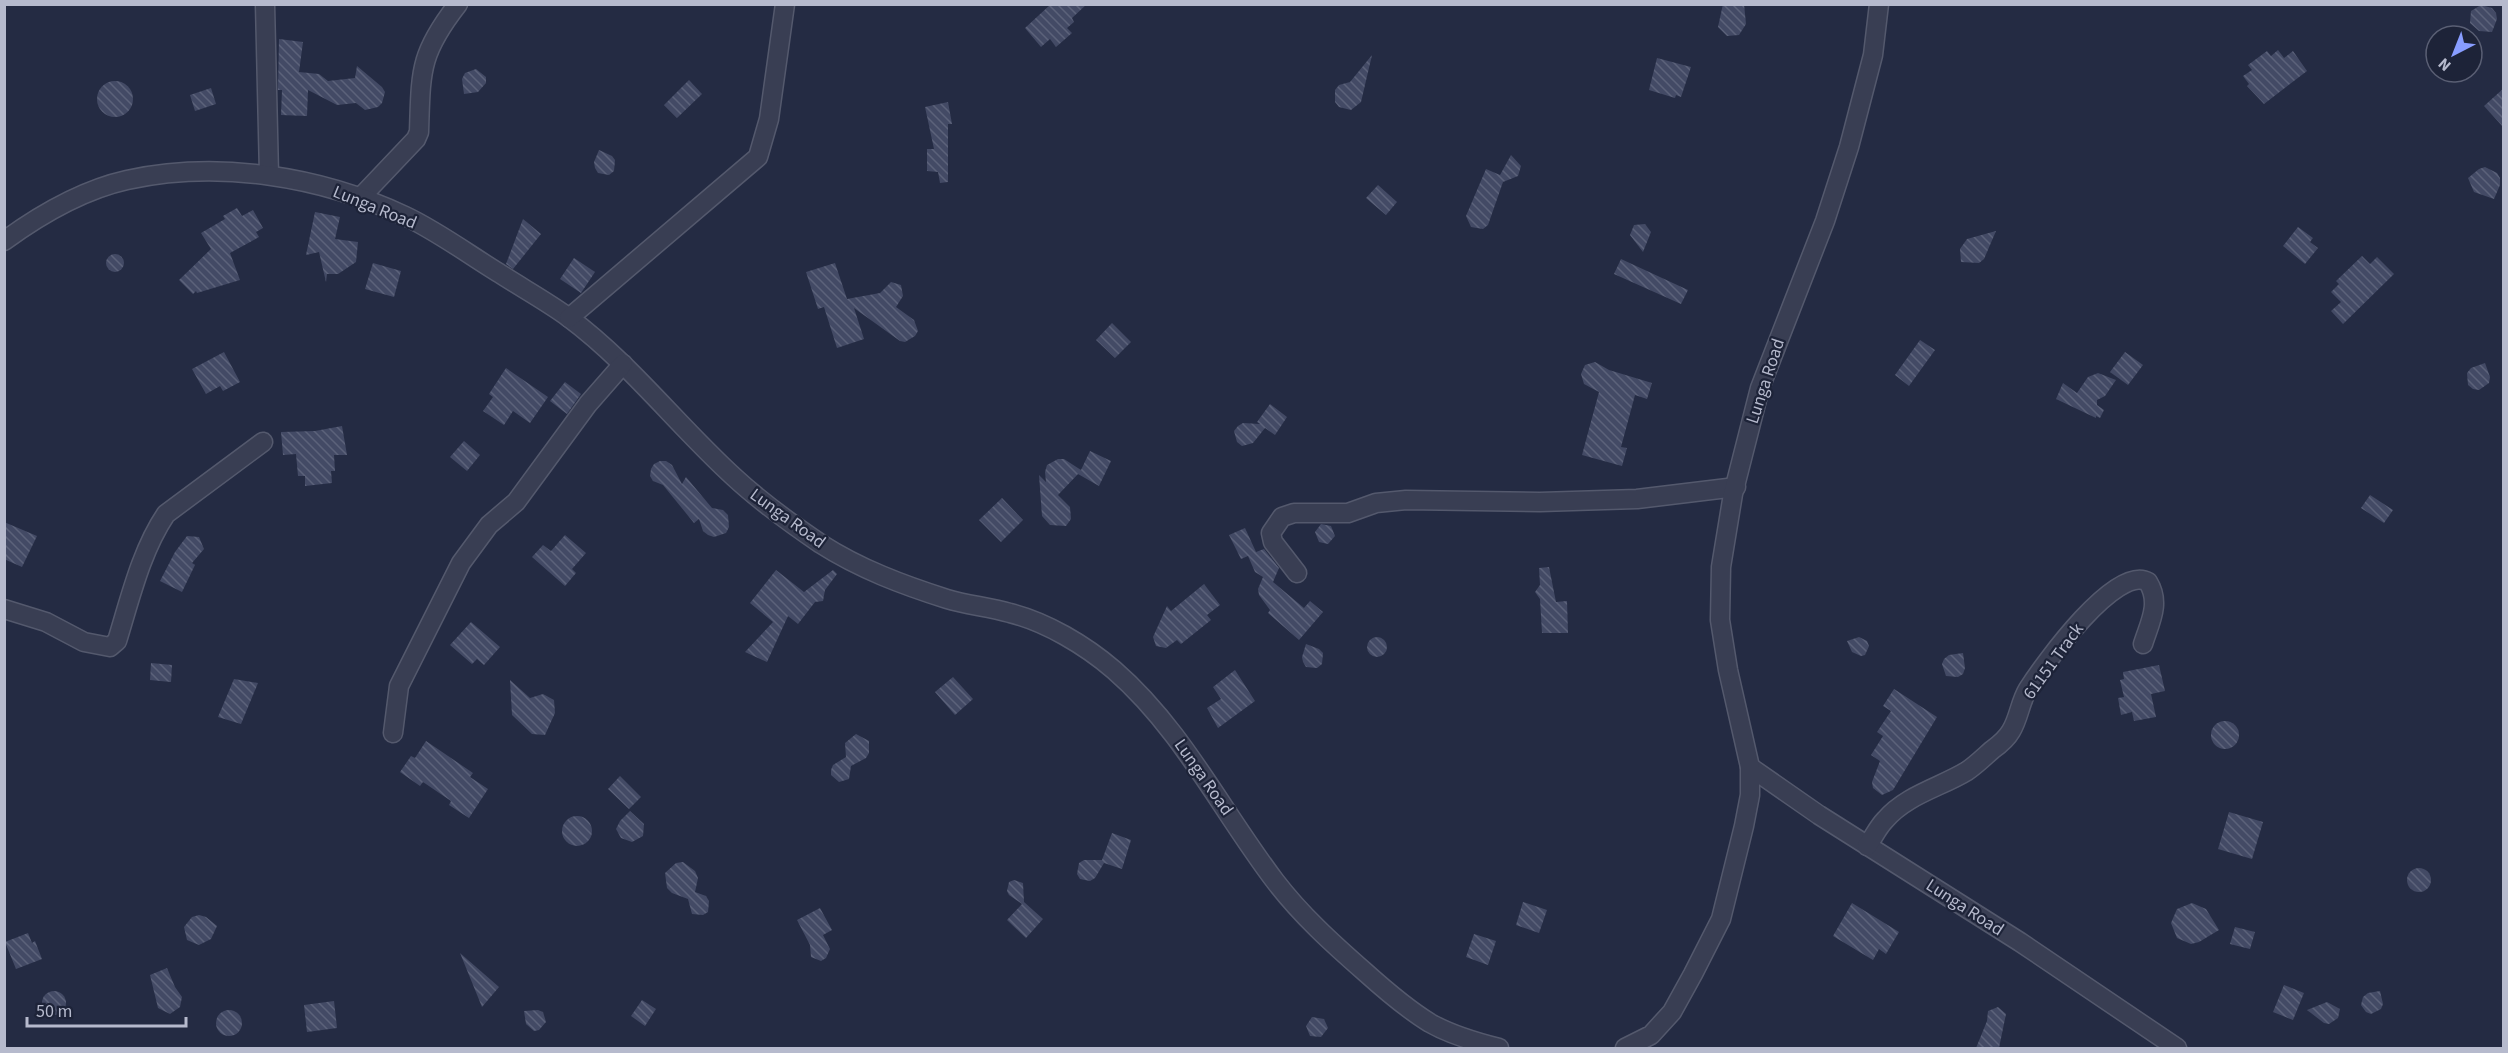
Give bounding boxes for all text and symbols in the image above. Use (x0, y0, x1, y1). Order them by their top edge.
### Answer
north arrow (2424, 24, 2484, 84)
text: N (2433, 53, 2456, 76)
street label: Lunga Road (329, 179, 420, 236)
street label: Lunga Road (1740, 335, 1791, 427)
street label: Lunga Road (745, 482, 831, 554)
street label: 61151 Track (2017, 618, 2090, 705)
street label: Lunga Road (1168, 734, 1239, 821)
street label: Lunga Road (1921, 873, 2009, 942)
scale bar (27, 990, 186, 1028)
text: 50 m (36, 999, 72, 1024)

